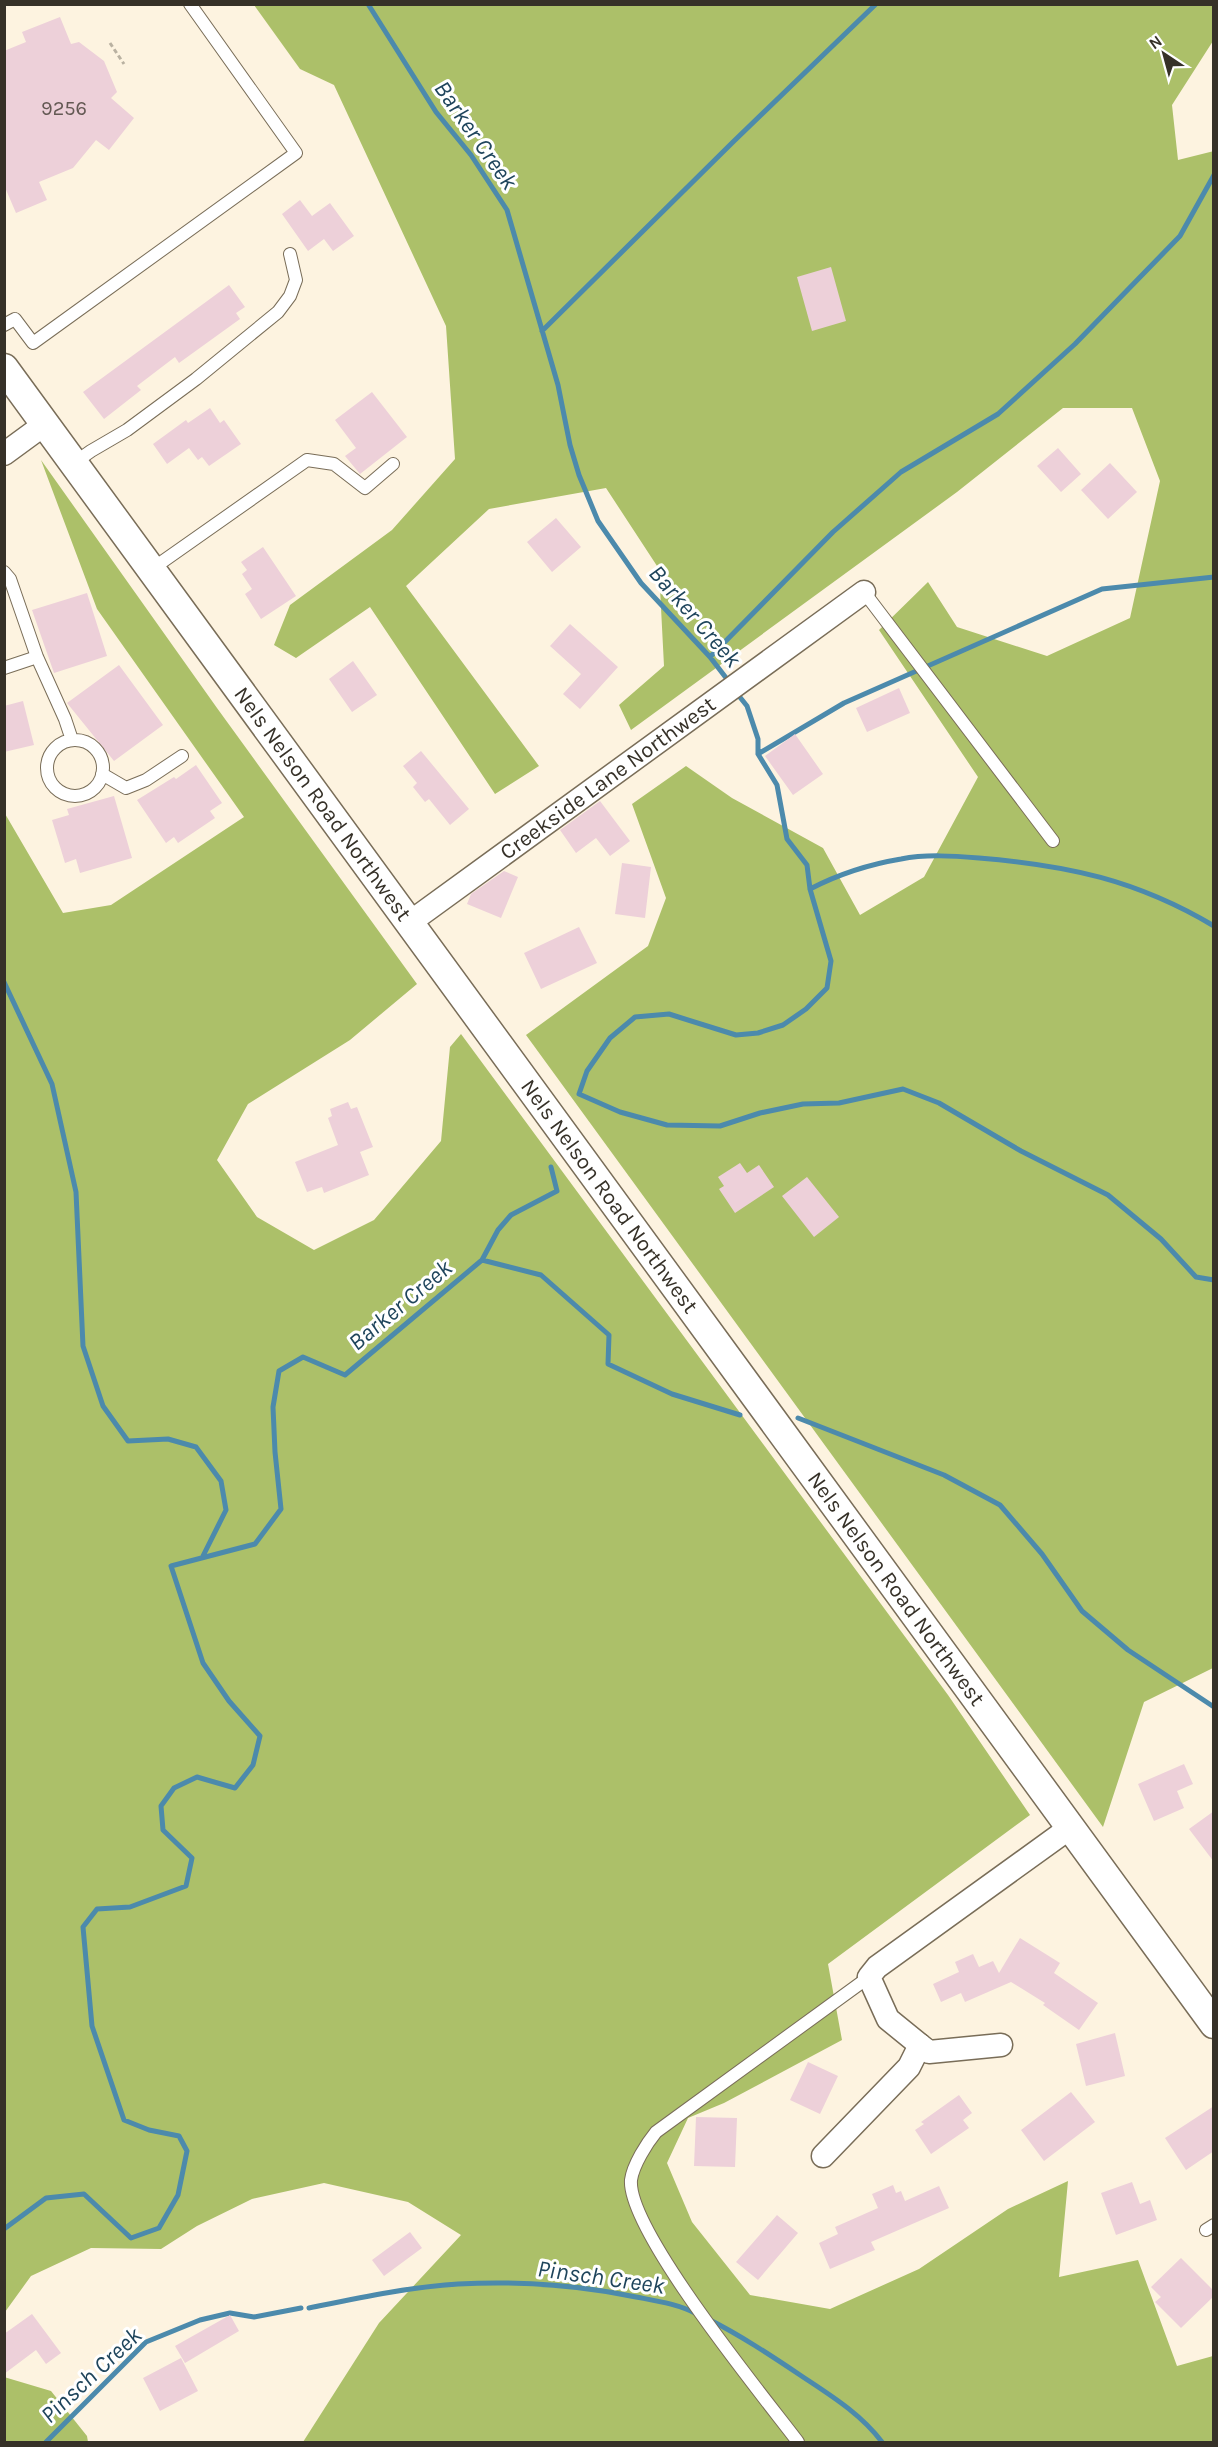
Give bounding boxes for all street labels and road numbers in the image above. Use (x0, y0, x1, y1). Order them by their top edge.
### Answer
street label: Nels Nelson Road Northwest (228, 682, 417, 926)
street label: Creekside Lane Northwest (495, 691, 721, 865)
street label: Nels Nelson Road Northwest (515, 1074, 703, 1319)
street label: Nels Nelson Road Northwest (802, 1467, 990, 1711)

